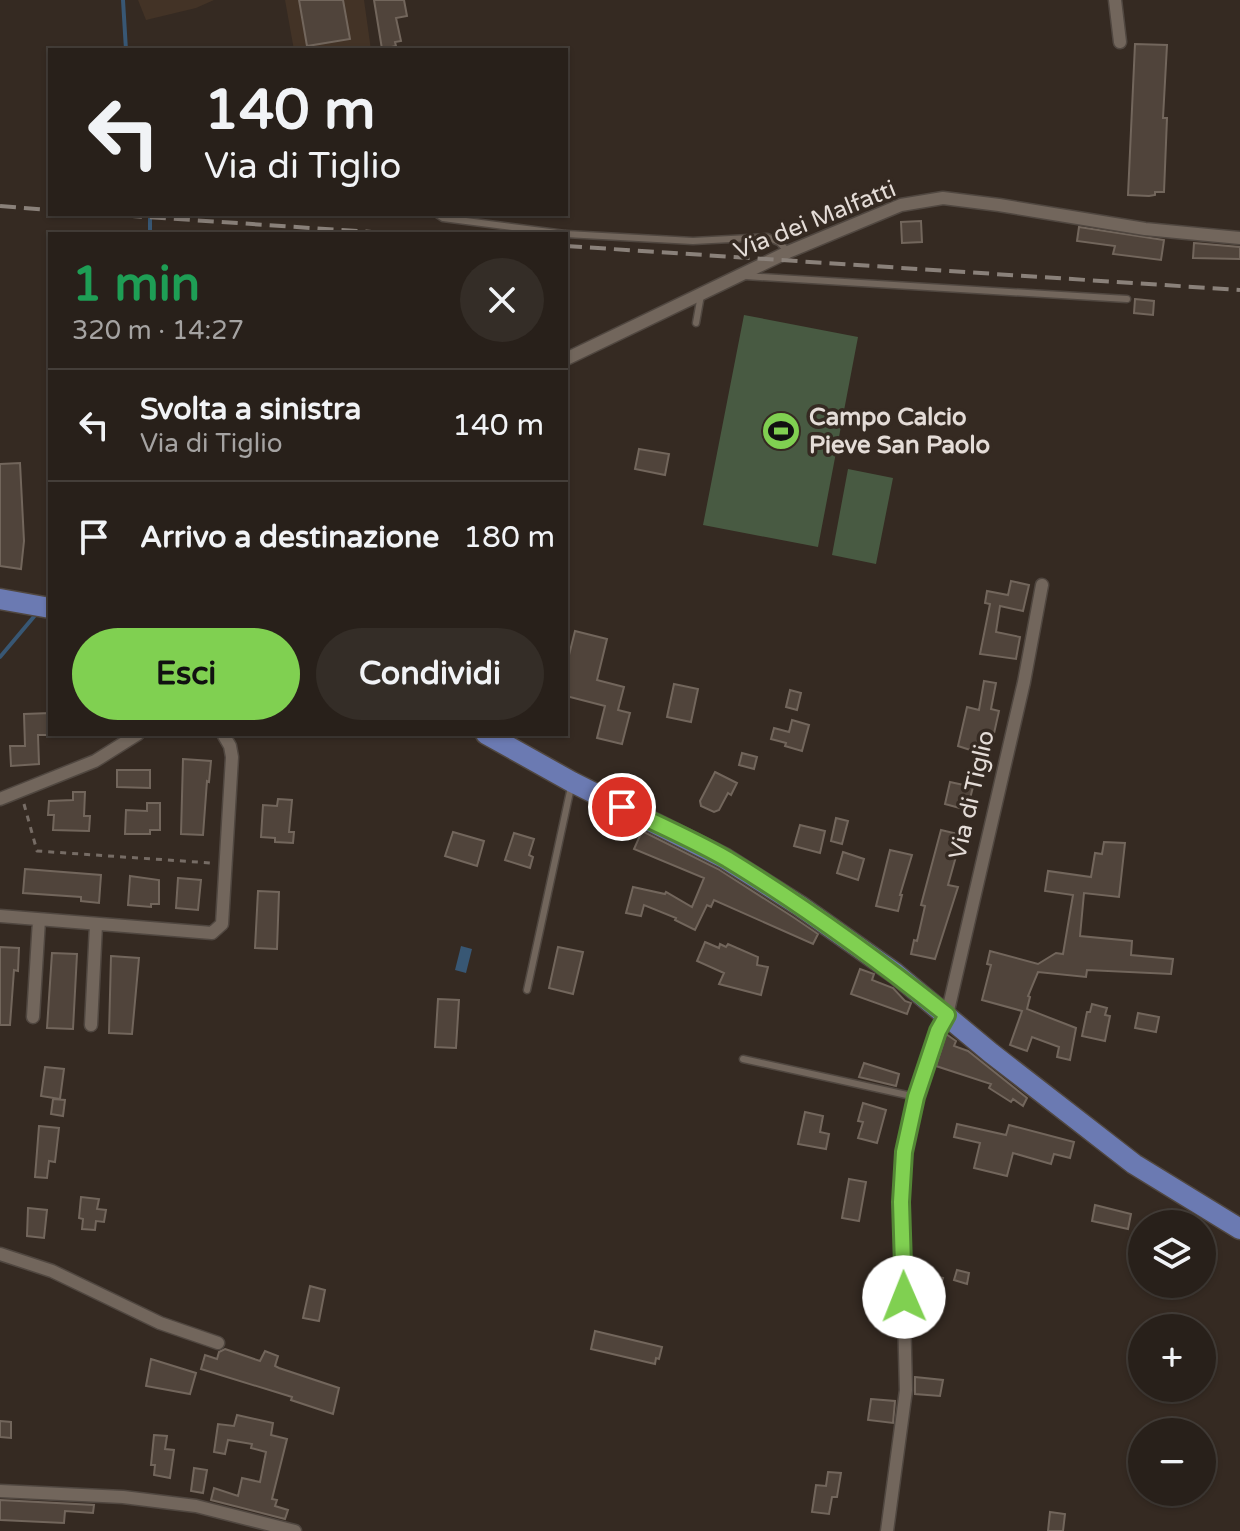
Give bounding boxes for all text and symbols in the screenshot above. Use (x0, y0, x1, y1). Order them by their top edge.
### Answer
text: 140 m (204, 77, 375, 144)
icon: left (72, 80, 176, 184)
text: Via di Tiglio (204, 145, 401, 188)
street label: Via dei Malfatti (730, 174, 900, 266)
text: 1 min (72, 256, 200, 314)
button: close (460, 258, 544, 342)
text: 320 m · 14:27 (72, 315, 244, 346)
text: Svolta a sinistra (140, 391, 361, 428)
icon: left (72, 403, 116, 447)
place label: Campo Calcio Pieve San Paolo (809, 403, 990, 460)
text: 140 m (452, 407, 544, 444)
sports icon: Campo Calcio Pieve San Paolo (760, 410, 802, 452)
text: Via di Tiglio (140, 428, 282, 459)
icon: arrive (72, 515, 116, 559)
text: Arrivo a destinazione (140, 519, 439, 556)
text: 180 m (463, 519, 555, 556)
button: Esci (72, 628, 300, 720)
button: Condividi (316, 628, 544, 720)
street label: Via di Tiglio (943, 728, 1001, 862)
pin (588, 773, 656, 841)
icon: arrive (600, 785, 644, 829)
map controls (1128, 1210, 1216, 1506)
button: layers (1128, 1210, 1216, 1298)
position arrow (862, 1255, 946, 1339)
button: + (1128, 1314, 1216, 1402)
button: − (1128, 1418, 1216, 1506)

